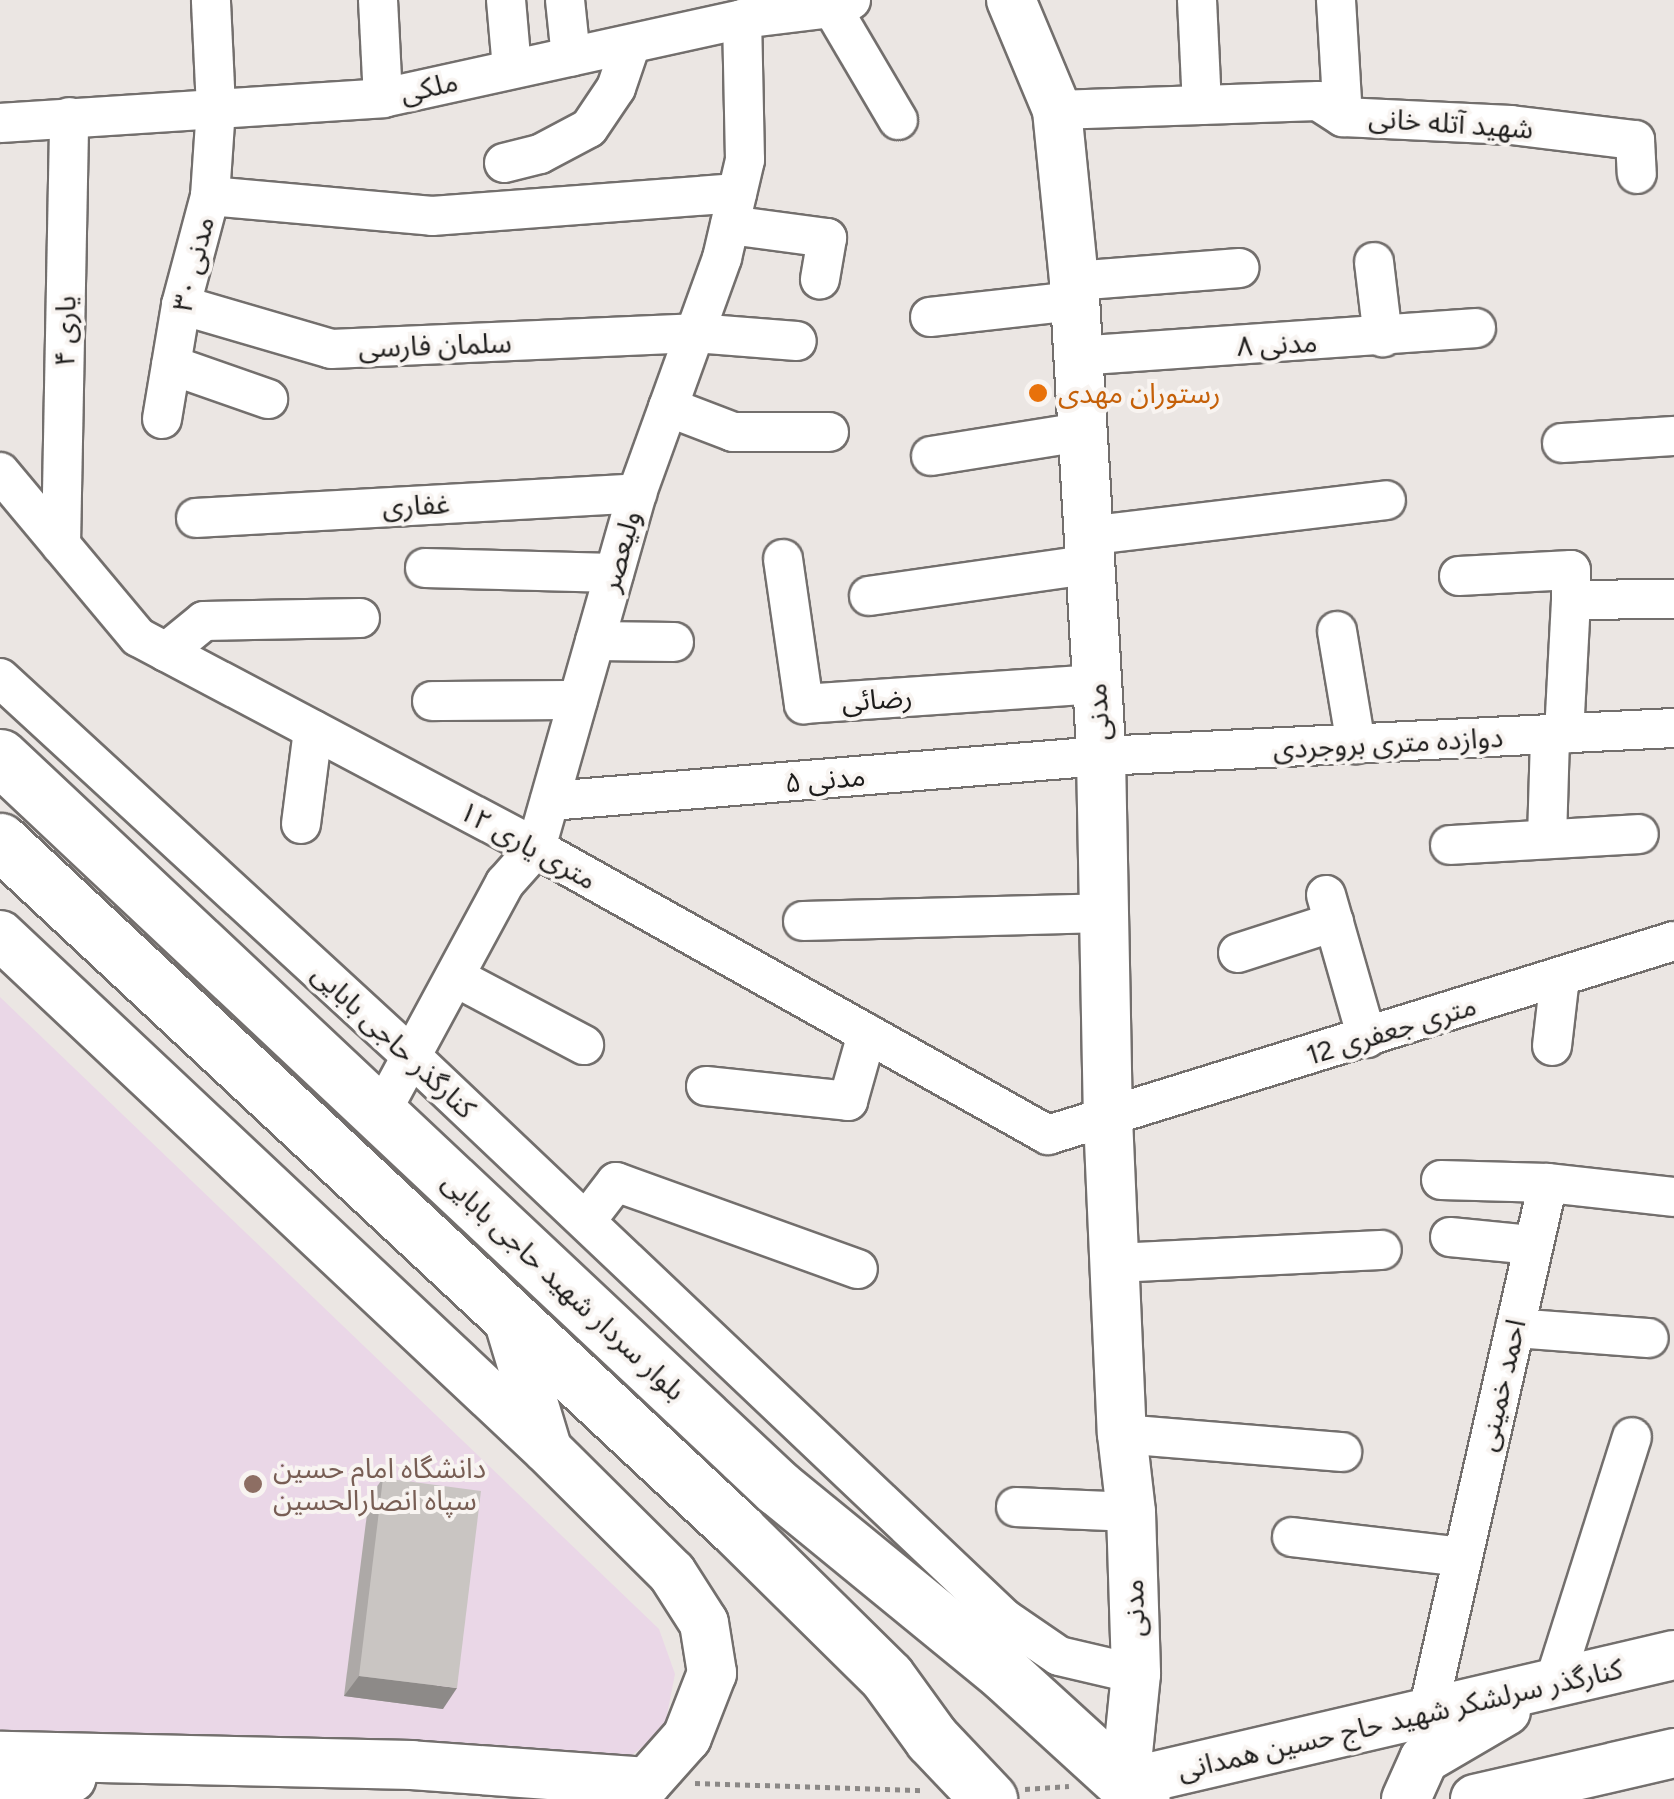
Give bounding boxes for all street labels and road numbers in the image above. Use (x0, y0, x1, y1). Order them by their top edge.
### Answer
street label: ملکی (397, 64, 461, 110)
street label: شهید آتله خانی (1367, 100, 1535, 146)
street label: مدنی ۳۰ (165, 213, 221, 315)
street label: یاری ۴ (48, 295, 82, 367)
street label: مدنی ۸ (1236, 325, 1318, 363)
street label: سلمان فارسی (358, 326, 512, 364)
street label: غفاری (381, 486, 451, 524)
street label: ولیعصر (592, 507, 648, 595)
street label: رضائی (840, 680, 914, 718)
street label: مدنی (1079, 682, 1117, 742)
street label: دوازده متری بروجردی (1272, 720, 1504, 766)
street label: مدنی ۵ (783, 759, 867, 799)
street label: ۱۲ متری یاری (454, 794, 602, 896)
street label: کنارگذر حاجی بابایی (305, 957, 483, 1125)
street label: 12 متری جعفری (1302, 988, 1480, 1072)
street label: بلوار سردار شهید حاجی بابایی (436, 1165, 692, 1407)
street label: احمد خمینی (1470, 1316, 1532, 1454)
street label: مدنی (1116, 1579, 1152, 1637)
street label: کنارگذر سرلشکر شهید حاج حسین همدانی (1174, 1651, 1626, 1787)

